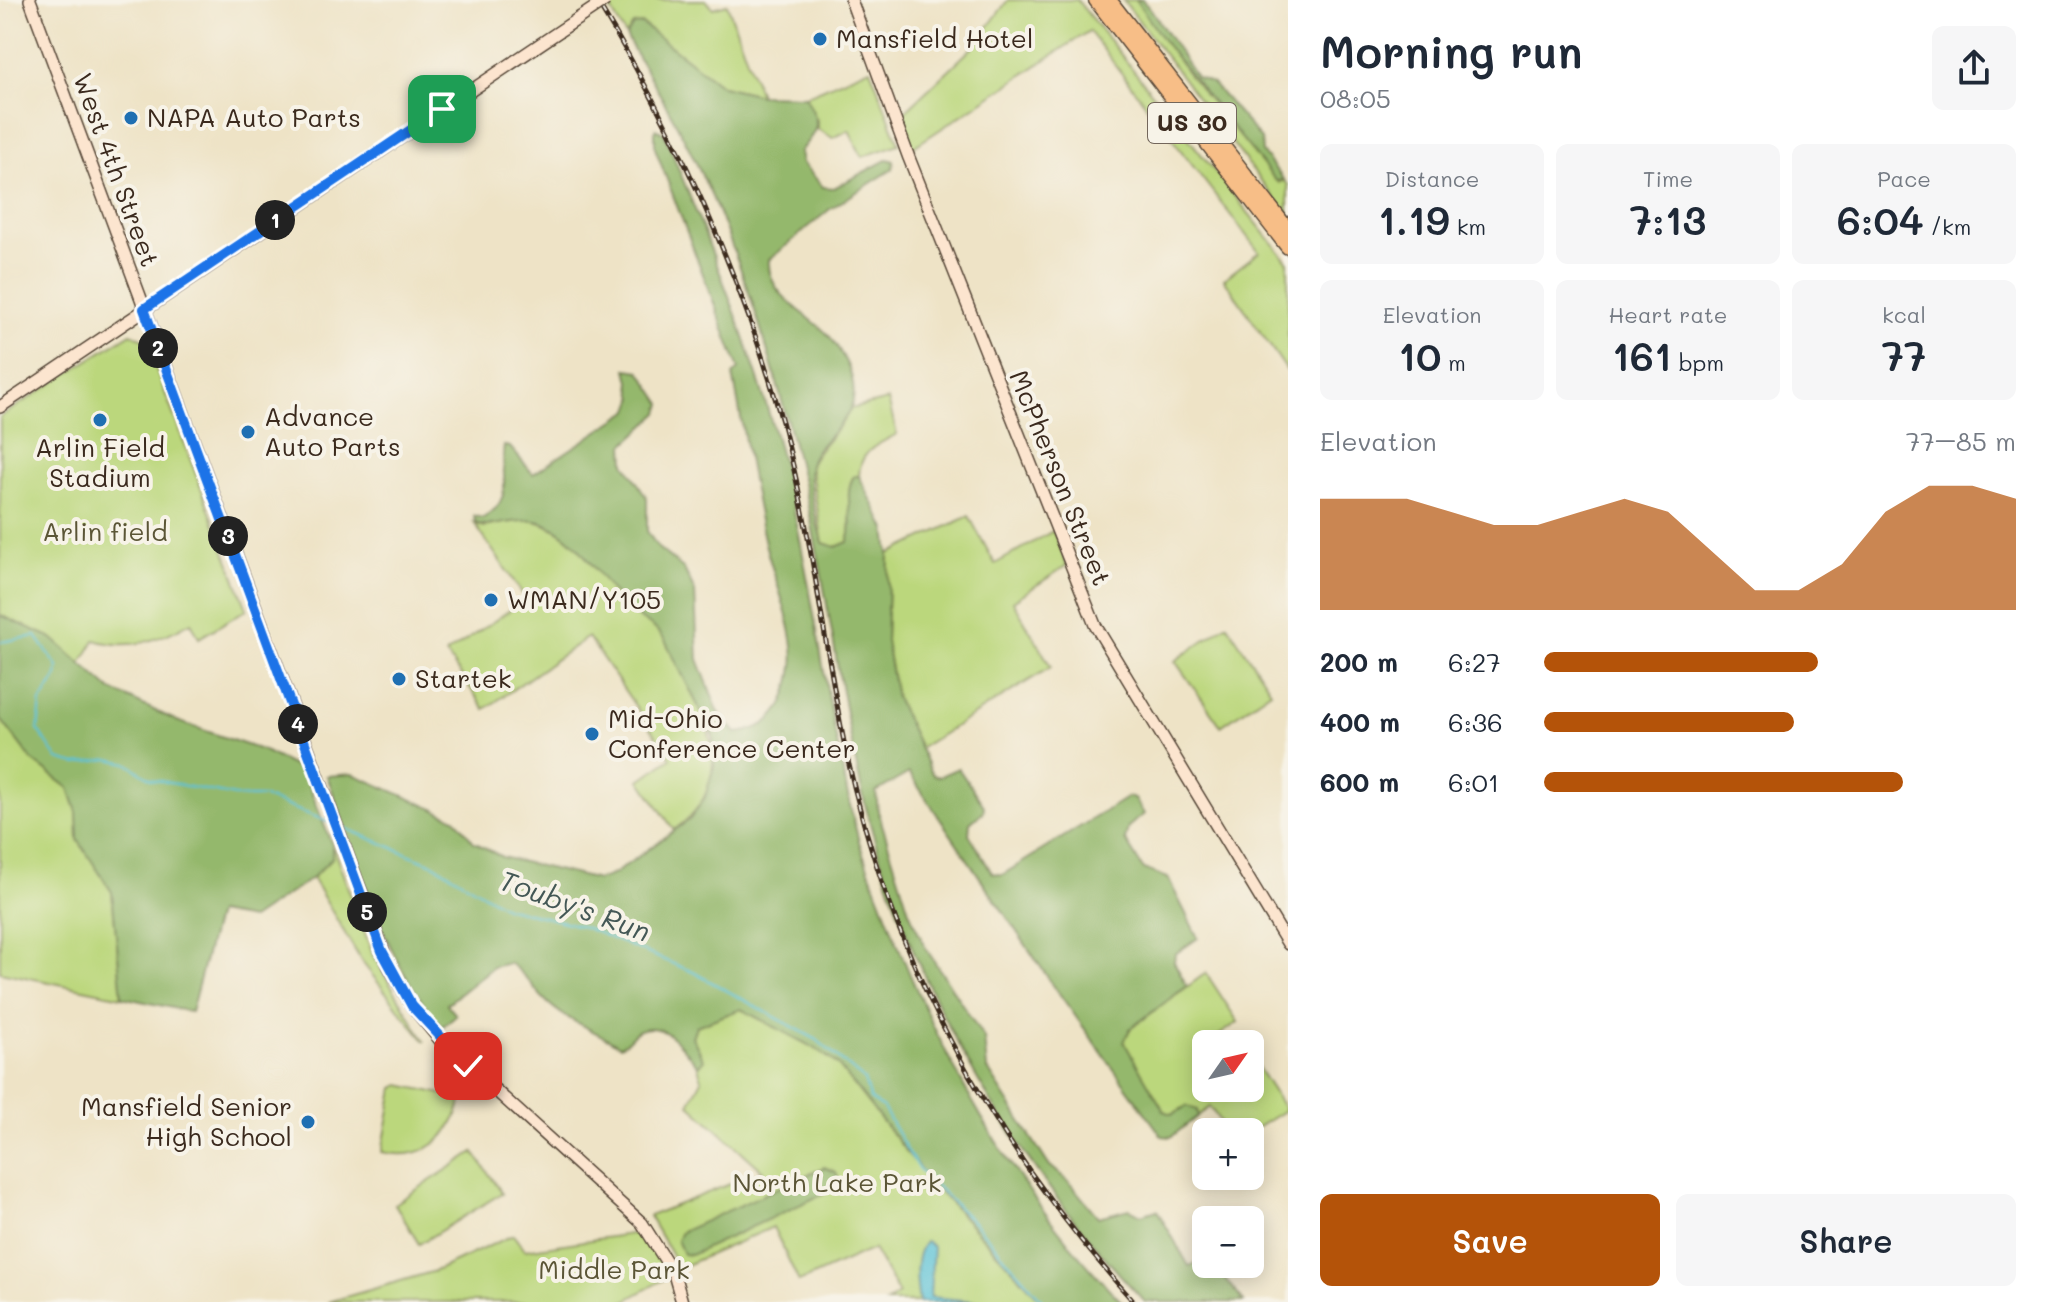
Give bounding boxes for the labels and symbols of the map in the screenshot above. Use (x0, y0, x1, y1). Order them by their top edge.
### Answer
place label: Mansfield Hotel (836, 21, 1033, 55)
marker: Mansfield Hotel (811, 30, 829, 48)
street label: West 4th Street (66, 68, 168, 271)
pin (408, 75, 476, 143)
place label: NAPA Auto Parts (147, 100, 361, 134)
road number: US 30 (1148, 103, 1236, 143)
marker: NAPA Auto Parts (122, 109, 140, 127)
pin: 1 (255, 200, 295, 240)
pin: 2 (138, 328, 178, 368)
street label: McPherson Street (1002, 365, 1120, 590)
place label: Advance Auto Parts (264, 399, 401, 463)
marker: Arlin Field Stadium (91, 411, 109, 429)
marker: Advance Auto Parts (239, 423, 257, 441)
place label: Arlin Field Stadium (35, 430, 165, 494)
park label: Arlin field (42, 514, 168, 548)
pin: 3 (208, 516, 248, 556)
place label: WMAN/Y105 (507, 582, 661, 616)
marker: WMAN/Y105 (482, 591, 500, 609)
place label: Startek (415, 661, 512, 695)
marker: Startek (390, 670, 408, 688)
place label: Mid-Ohio Conference Center (608, 701, 856, 765)
pin: 4 (278, 704, 318, 744)
marker: Mid-Ohio Conference Center (583, 725, 601, 743)
water label: Touby's Run (495, 861, 656, 949)
pin: 5 (347, 892, 387, 932)
north arrow (1192, 1030, 1264, 1102)
pin (434, 1032, 502, 1100)
place label: Mansfield Senior High School (81, 1089, 292, 1153)
marker: Mansfield Senior High School (299, 1113, 317, 1131)
park label: North Lake Park (732, 1165, 942, 1199)
park label: Middle Park (538, 1252, 690, 1286)

